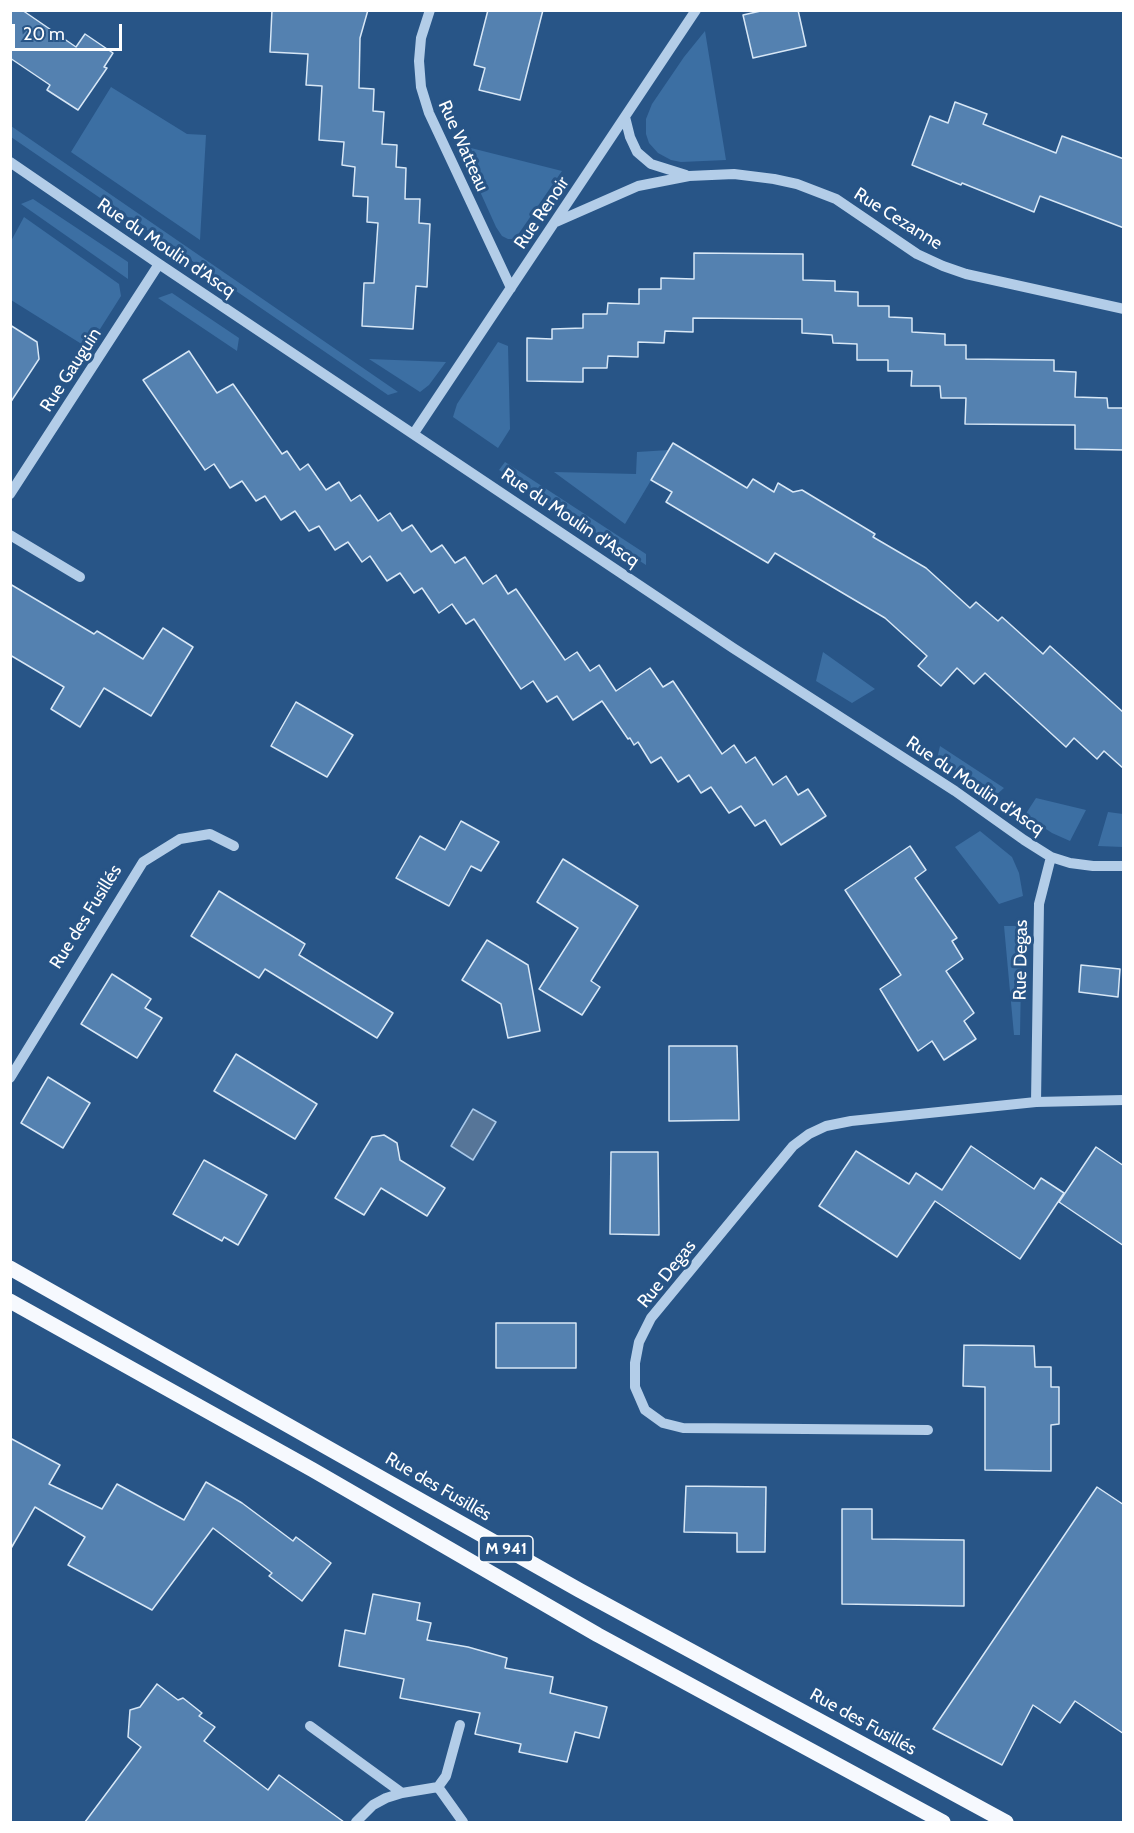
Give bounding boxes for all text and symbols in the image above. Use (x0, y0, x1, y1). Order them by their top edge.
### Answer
scale bar (15, 12, 124, 50)
text: 20 m (23, 23, 65, 45)
street label: Rue Watteau (433, 97, 493, 195)
street label: Rue Renoir (510, 173, 574, 253)
street label: Rue Cezanne (850, 183, 946, 255)
street label: Rue du Moulin d'Ascq (93, 194, 239, 302)
street label: Rue Gauguin (36, 324, 106, 416)
street label: Rue du Moulin d'Ascq (497, 464, 643, 572)
street label: Rue du Moulin d'Ascq (902, 732, 1048, 840)
street label: Rue des Fusillés (45, 861, 127, 973)
street label: Rue Degas (1009, 920, 1033, 1000)
street label: Rue Degas (633, 1236, 701, 1312)
street label: Rue des Fusillés (381, 1448, 495, 1526)
road number: M 941 (479, 1536, 533, 1562)
street label: Rue des Fusillés (806, 1684, 920, 1760)

